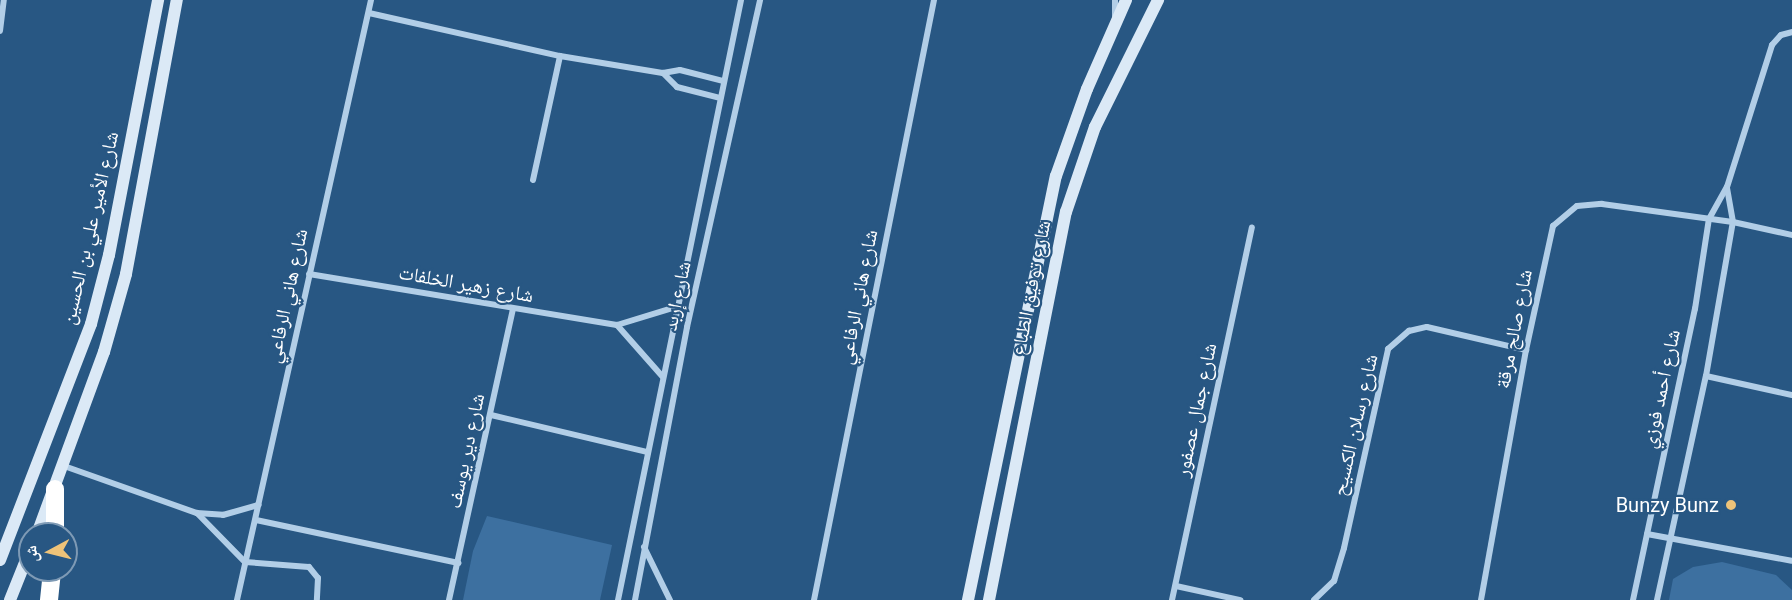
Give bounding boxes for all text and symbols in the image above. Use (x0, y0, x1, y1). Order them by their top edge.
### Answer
street label: شارع الأمير علي بن الحسين (56, 129, 124, 327)
street label: شارع توفيق الطباع (1006, 218, 1056, 358)
street label: شارع هاني الرفاعي (261, 227, 313, 365)
street label: شارع هاني الرفاعي (833, 228, 883, 366)
street label: شارع إربد (658, 259, 696, 333)
street label: شارع زهير الخلفات (397, 260, 535, 308)
street label: شارع صالح مرقة (1491, 267, 1537, 391)
street label: شارع أحمد فوزي (1637, 327, 1685, 451)
street label: شارع جمال عصفور (1170, 341, 1222, 479)
street label: شارع رسلان الكسيح (1327, 352, 1383, 498)
street label: شارع دير يوسف (442, 391, 490, 511)
place label: Bunzy Bunz (1616, 493, 1719, 517)
marker: Bunzy Bunz (1724, 498, 1738, 512)
north arrow (18, 522, 78, 582)
text: ش (21, 544, 42, 564)

